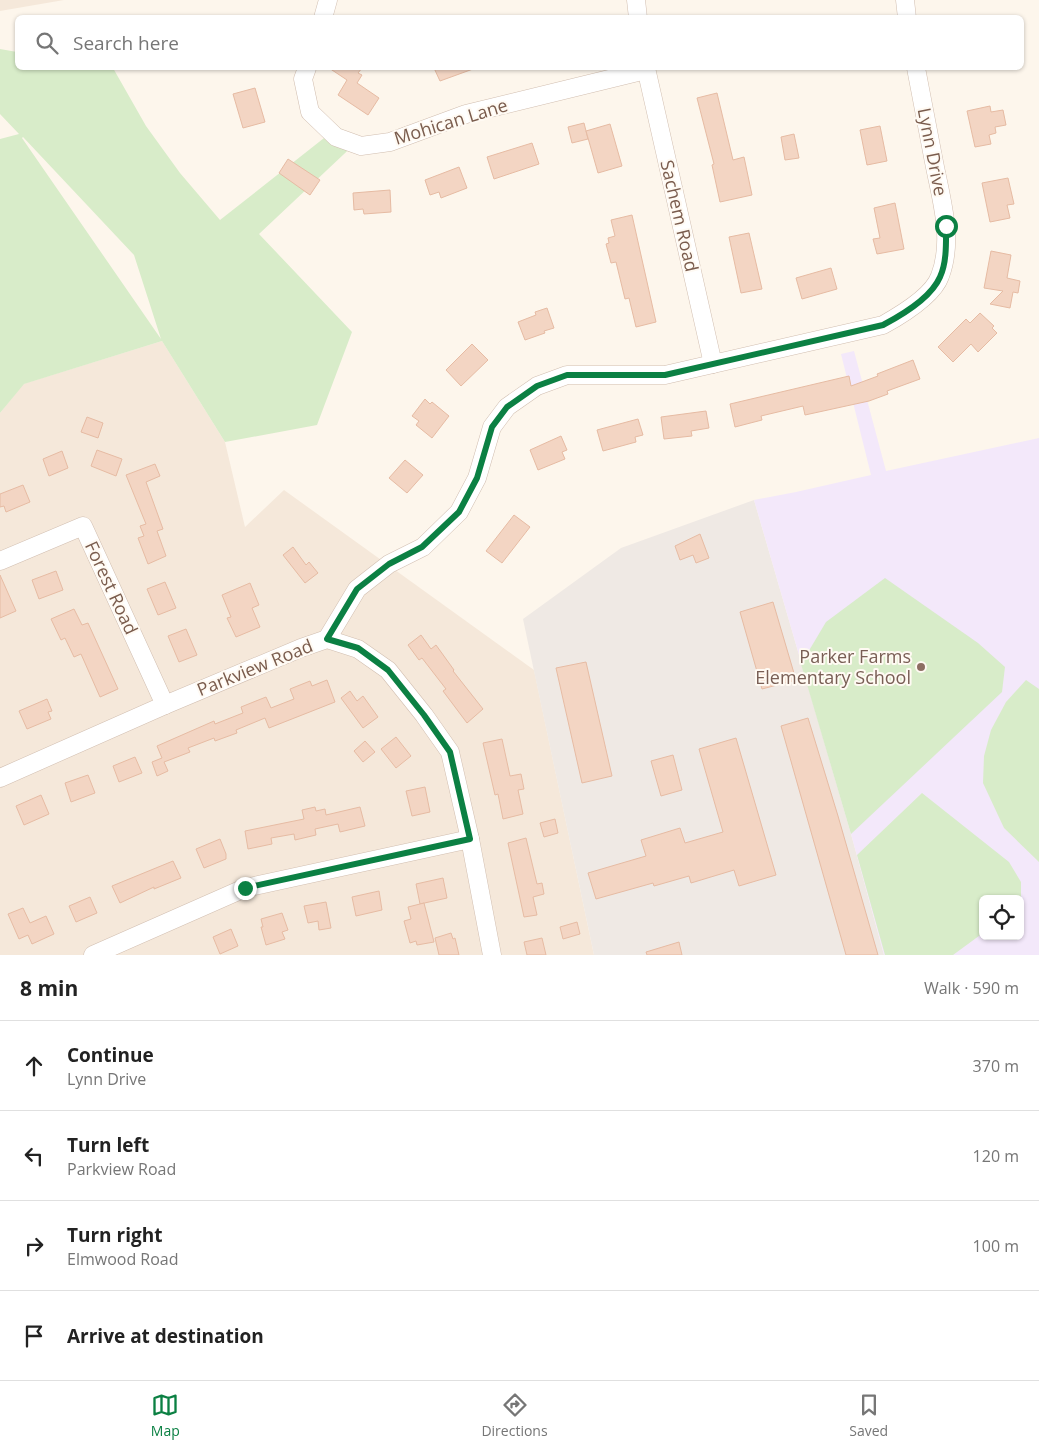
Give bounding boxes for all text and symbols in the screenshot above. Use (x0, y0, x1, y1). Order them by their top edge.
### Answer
search box (15, 15, 1024, 70)
icon: search (33, 29, 61, 57)
text: Search here (73, 30, 179, 56)
street label: Mohican Lane (391, 92, 510, 150)
street label: Lynn Drive (913, 106, 953, 198)
street label: Sachem Road (655, 158, 704, 274)
route start (935, 215, 958, 238)
street label: Forest Road (80, 537, 144, 638)
street label: Parkview Road (193, 633, 316, 701)
place label: Parker Farms Elementary School (755, 644, 911, 689)
marker: Parker Farms Elementary School (915, 661, 927, 673)
route end (234, 877, 257, 900)
map controls (979, 895, 1024, 940)
button: locate (979, 895, 1024, 940)
text: 8 min (20, 974, 78, 1002)
text: Walk · 590 m (924, 977, 1019, 999)
text: Continue (67, 1042, 154, 1068)
icon: ahead (20, 1052, 48, 1080)
text: 370 m (973, 1055, 1019, 1077)
text: Lynn Drive (67, 1068, 146, 1090)
text: Turn left (67, 1132, 149, 1158)
icon: left (20, 1142, 48, 1170)
text: 120 m (973, 1145, 1019, 1167)
text: Parkview Road (67, 1158, 176, 1180)
text: Turn right (67, 1222, 162, 1248)
icon: right (20, 1232, 48, 1260)
text: 100 m (973, 1235, 1019, 1257)
text: Elmwood Road (67, 1248, 179, 1270)
icon: arrive (20, 1322, 48, 1350)
text: Arrive at destination (67, 1323, 264, 1349)
tab: Map (151, 1391, 180, 1440)
tab: Directions (481, 1391, 548, 1440)
tab: Saved (849, 1391, 888, 1440)

